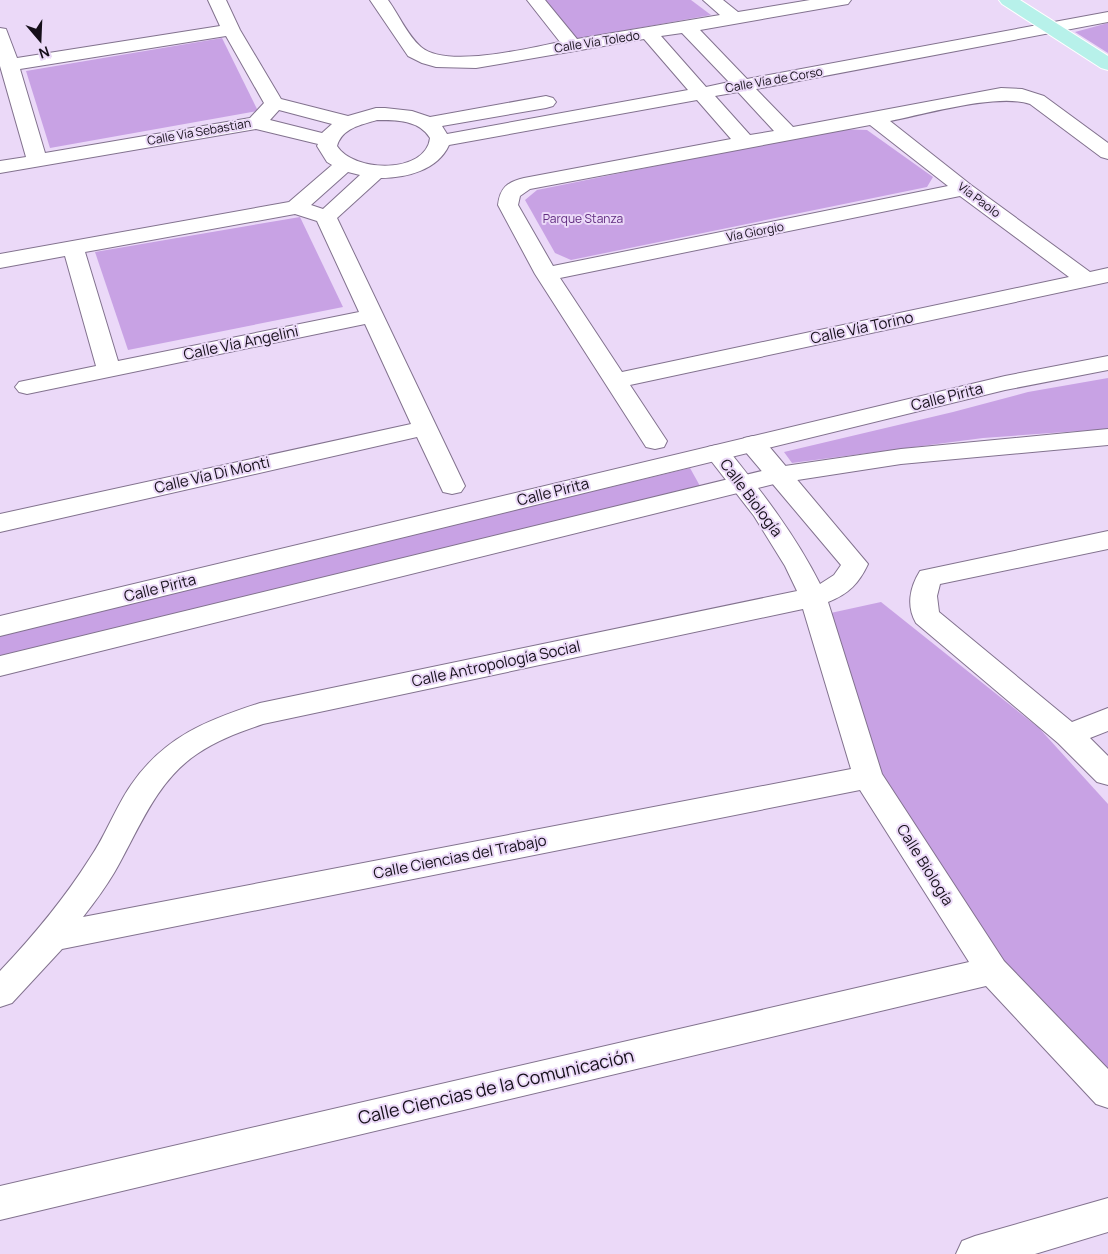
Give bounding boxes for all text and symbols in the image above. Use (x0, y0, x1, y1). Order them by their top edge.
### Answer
north arrow (15, 15, 65, 65)
street label: Calle Vía Toledo (553, 26, 641, 57)
text: N (37, 42, 52, 63)
street label: Calle Vía de Corso (724, 63, 824, 96)
street label: Calle Vía Sebastian (146, 114, 252, 149)
street label: Vía Paolo (954, 178, 1004, 221)
park label: Parque Stanza (543, 210, 623, 227)
street label: Vía Giorgio (725, 218, 785, 245)
street label: Calle Vía Torino (809, 306, 915, 349)
street label: Calle Vía Angelini (182, 320, 300, 365)
street label: Calle Pirita (909, 377, 985, 416)
street label: Calle Vía Di Monti (152, 451, 272, 498)
street label: Calle Biología (715, 454, 788, 541)
street label: Calle Pirita (515, 472, 591, 511)
street label: Calle Pirita (122, 568, 198, 607)
street label: Calle Antropología Social (410, 635, 582, 692)
street label: Calle Biología (892, 820, 959, 910)
street label: Calle Ciencias del Trabajo (372, 829, 548, 884)
street label: Calle Ciencias de la Comunicación (355, 1043, 636, 1129)

